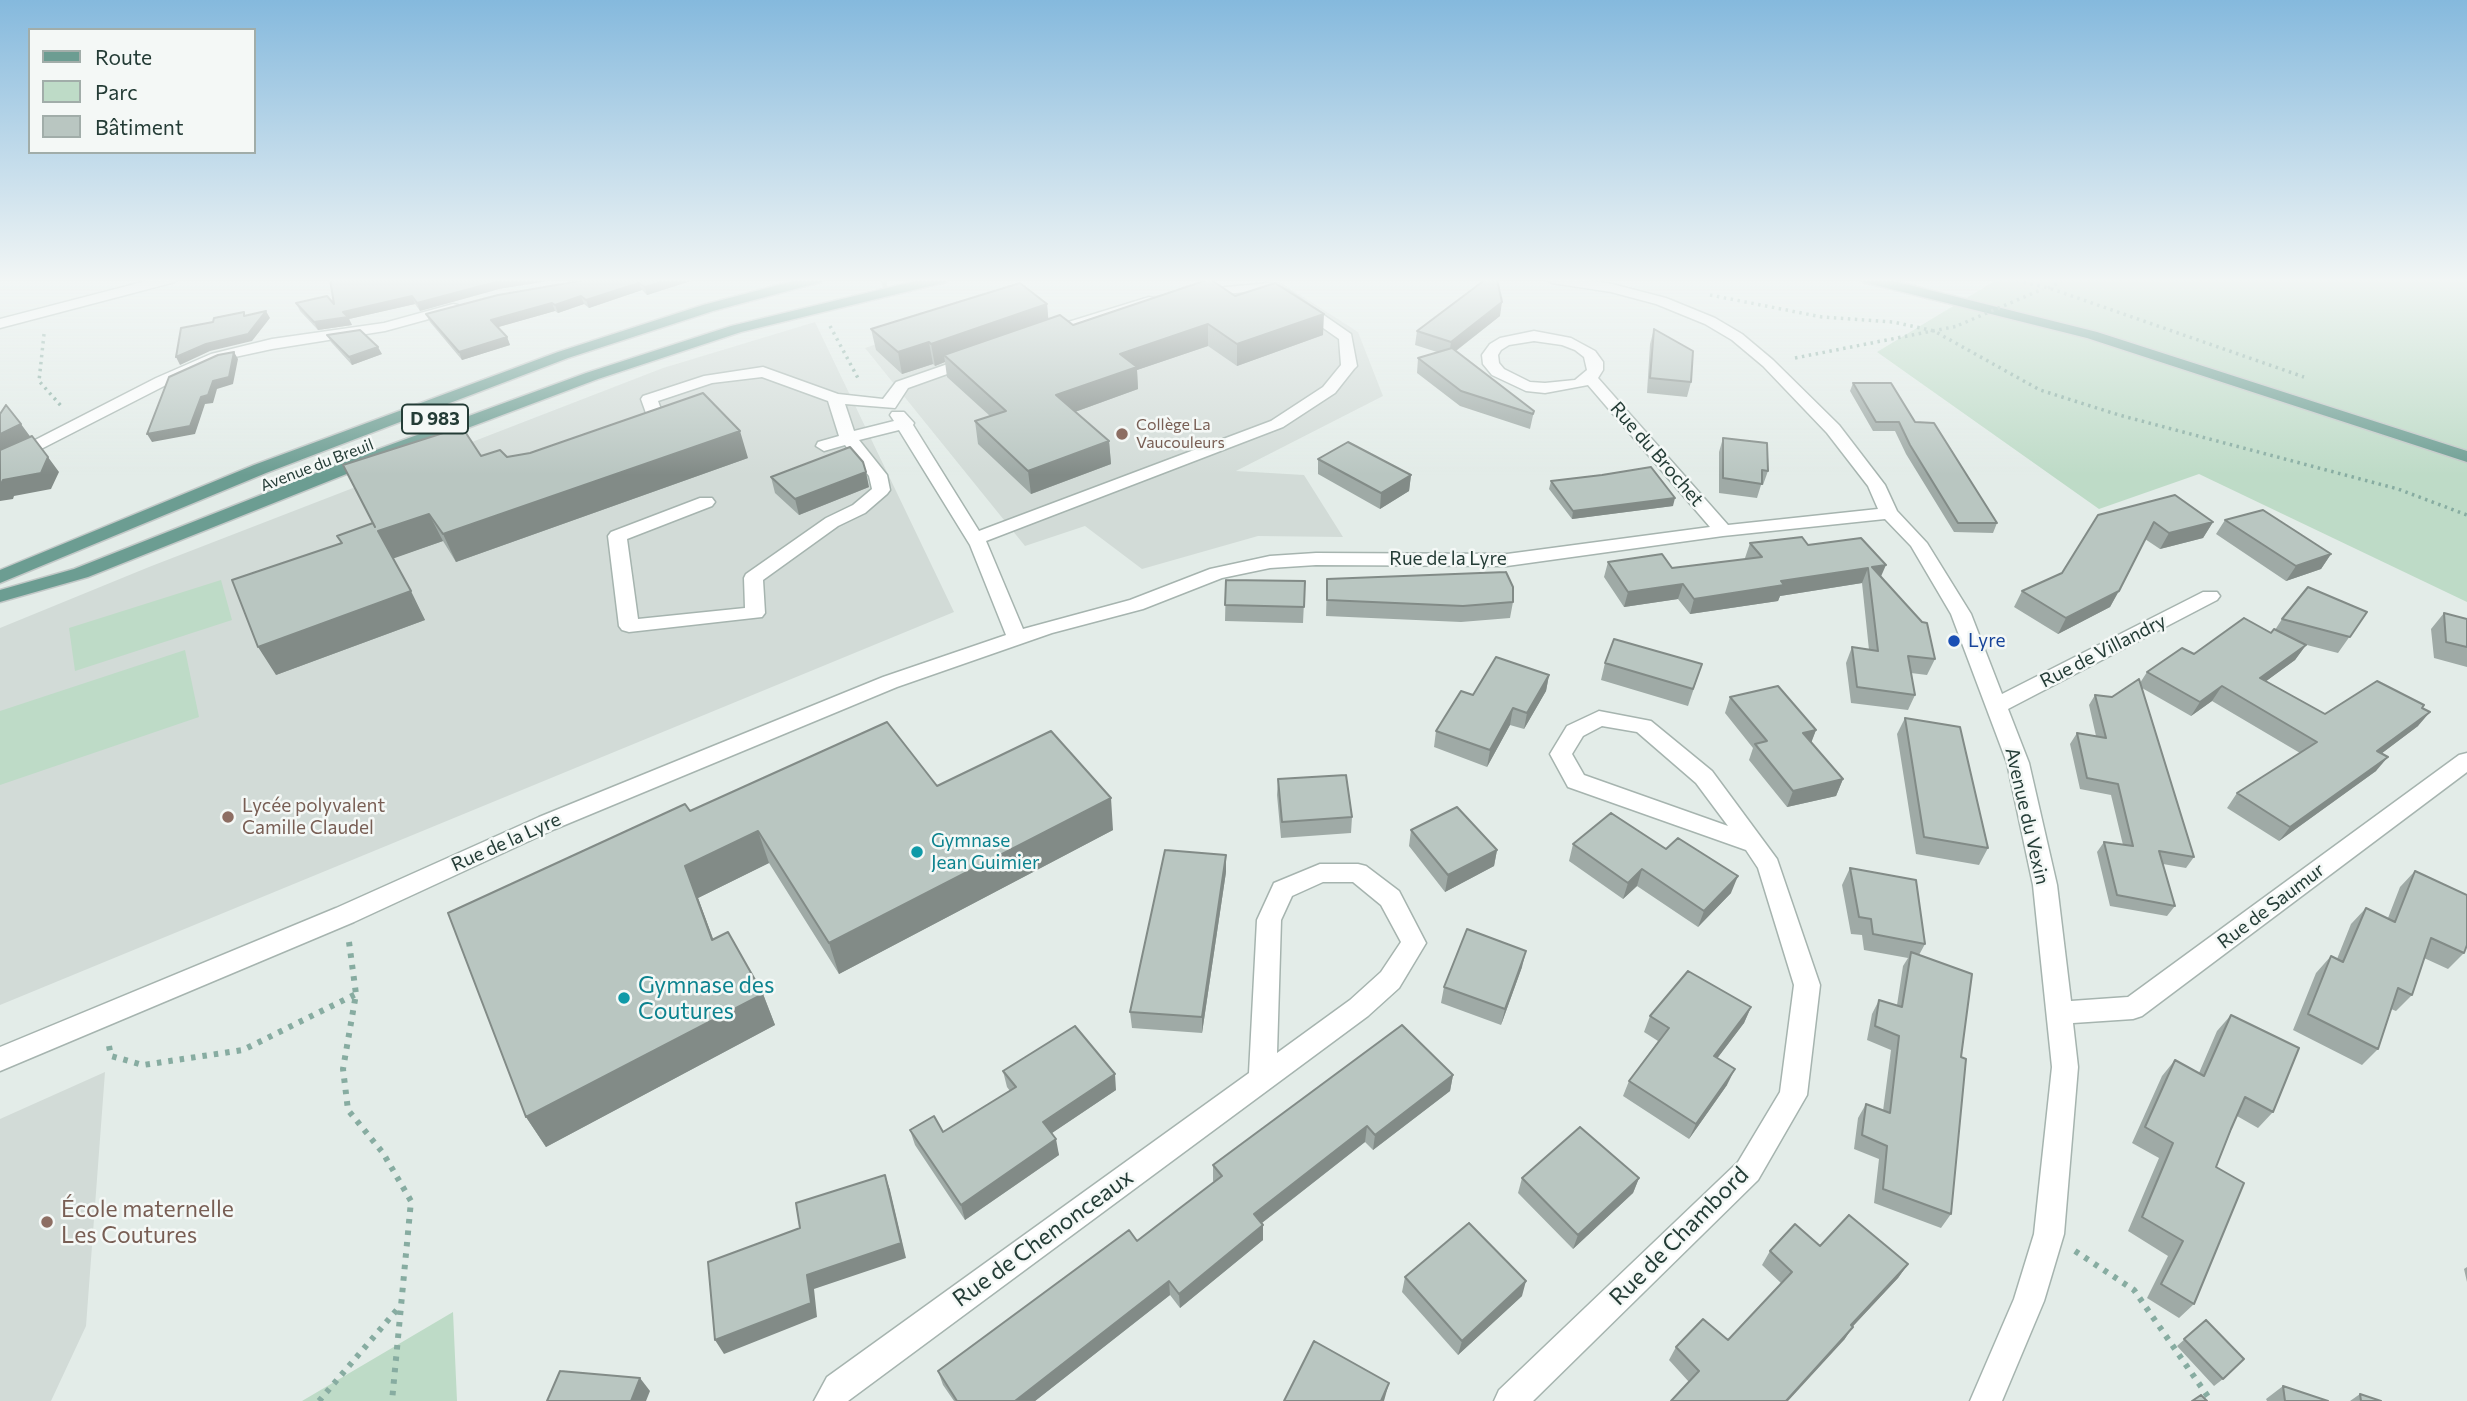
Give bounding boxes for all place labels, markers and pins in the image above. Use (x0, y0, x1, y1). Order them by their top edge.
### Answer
place label: Collège La Vaucouleurs (1136, 415, 1225, 453)
marker: Collège La Vaucouleurs (1114, 426, 1130, 442)
place label: Lyre (1968, 630, 2005, 652)
marker: Lyre (1946, 633, 1962, 649)
place label: Lycée polyvalent Camille Claudel (242, 795, 385, 839)
marker: Lycée polyvalent Camille Claudel (220, 809, 236, 825)
place label: Gymnase Jean Guimier (931, 830, 1040, 874)
marker: Gymnase Jean Guimier (909, 844, 925, 860)
place label: Gymnase des Coutures (638, 971, 774, 1025)
marker: Gymnase des Coutures (616, 990, 632, 1006)
place label: École maternelle Les Coutures (61, 1195, 234, 1249)
marker: École maternelle Les Coutures (39, 1214, 55, 1230)

